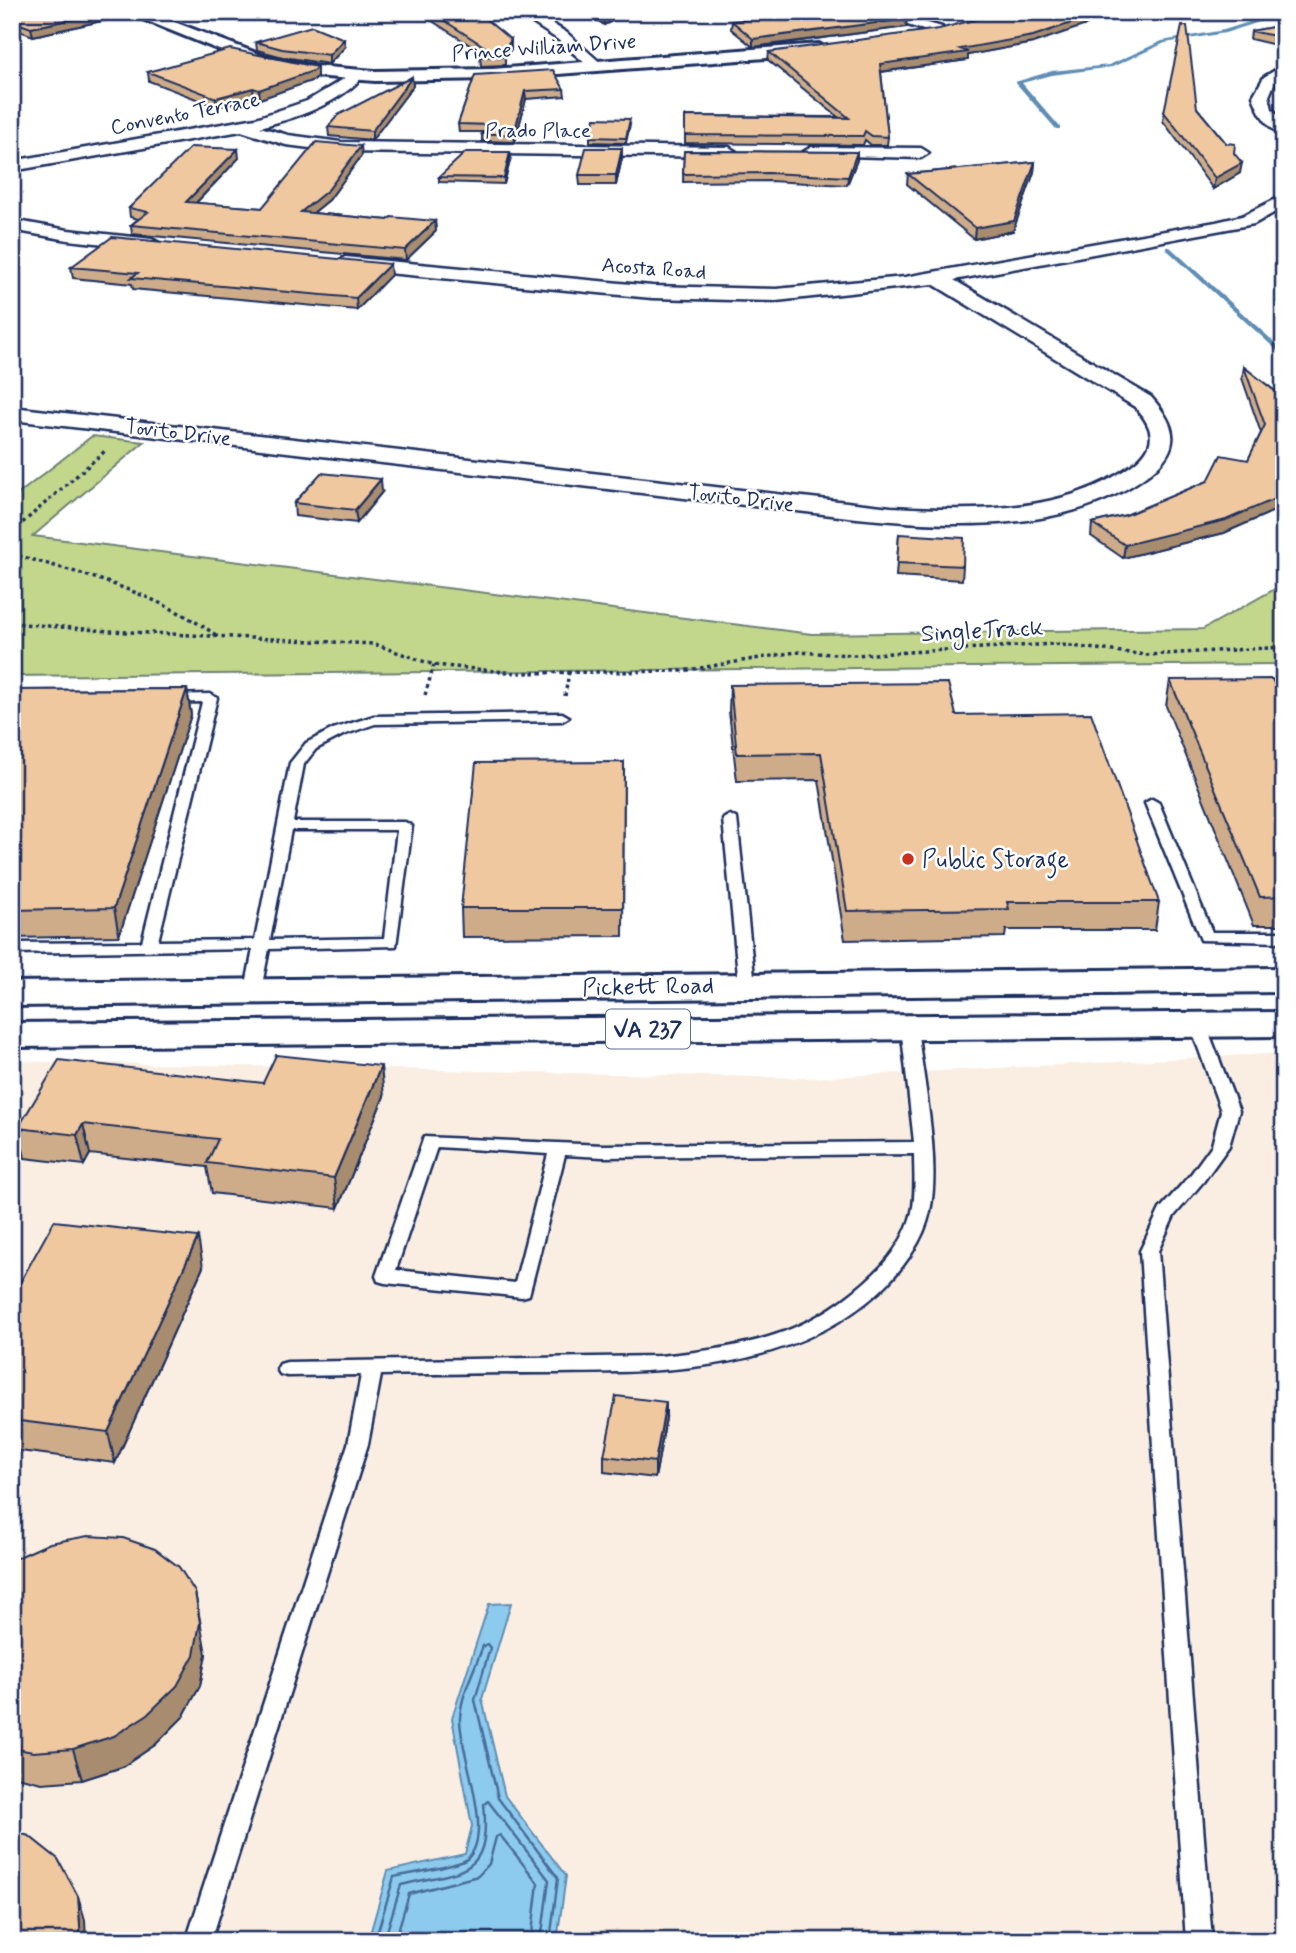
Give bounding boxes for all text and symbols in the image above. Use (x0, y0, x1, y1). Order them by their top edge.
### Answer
street label: Prince William Drive (451, 28, 637, 68)
street label: Convento Terrace (108, 86, 262, 142)
street label: Prado Place (485, 117, 591, 145)
street label: Acosta Road (601, 251, 707, 287)
street label: Tovito Drive (123, 413, 233, 453)
street label: Tovito Drive (686, 479, 796, 519)
street label: SingleTrack (920, 613, 1044, 652)
place label: Public Storage (922, 845, 1069, 879)
marker: Public Storage (900, 851, 916, 867)
street label: Pickett Road (582, 971, 714, 1004)
road number: VA 237 (606, 1010, 690, 1048)

